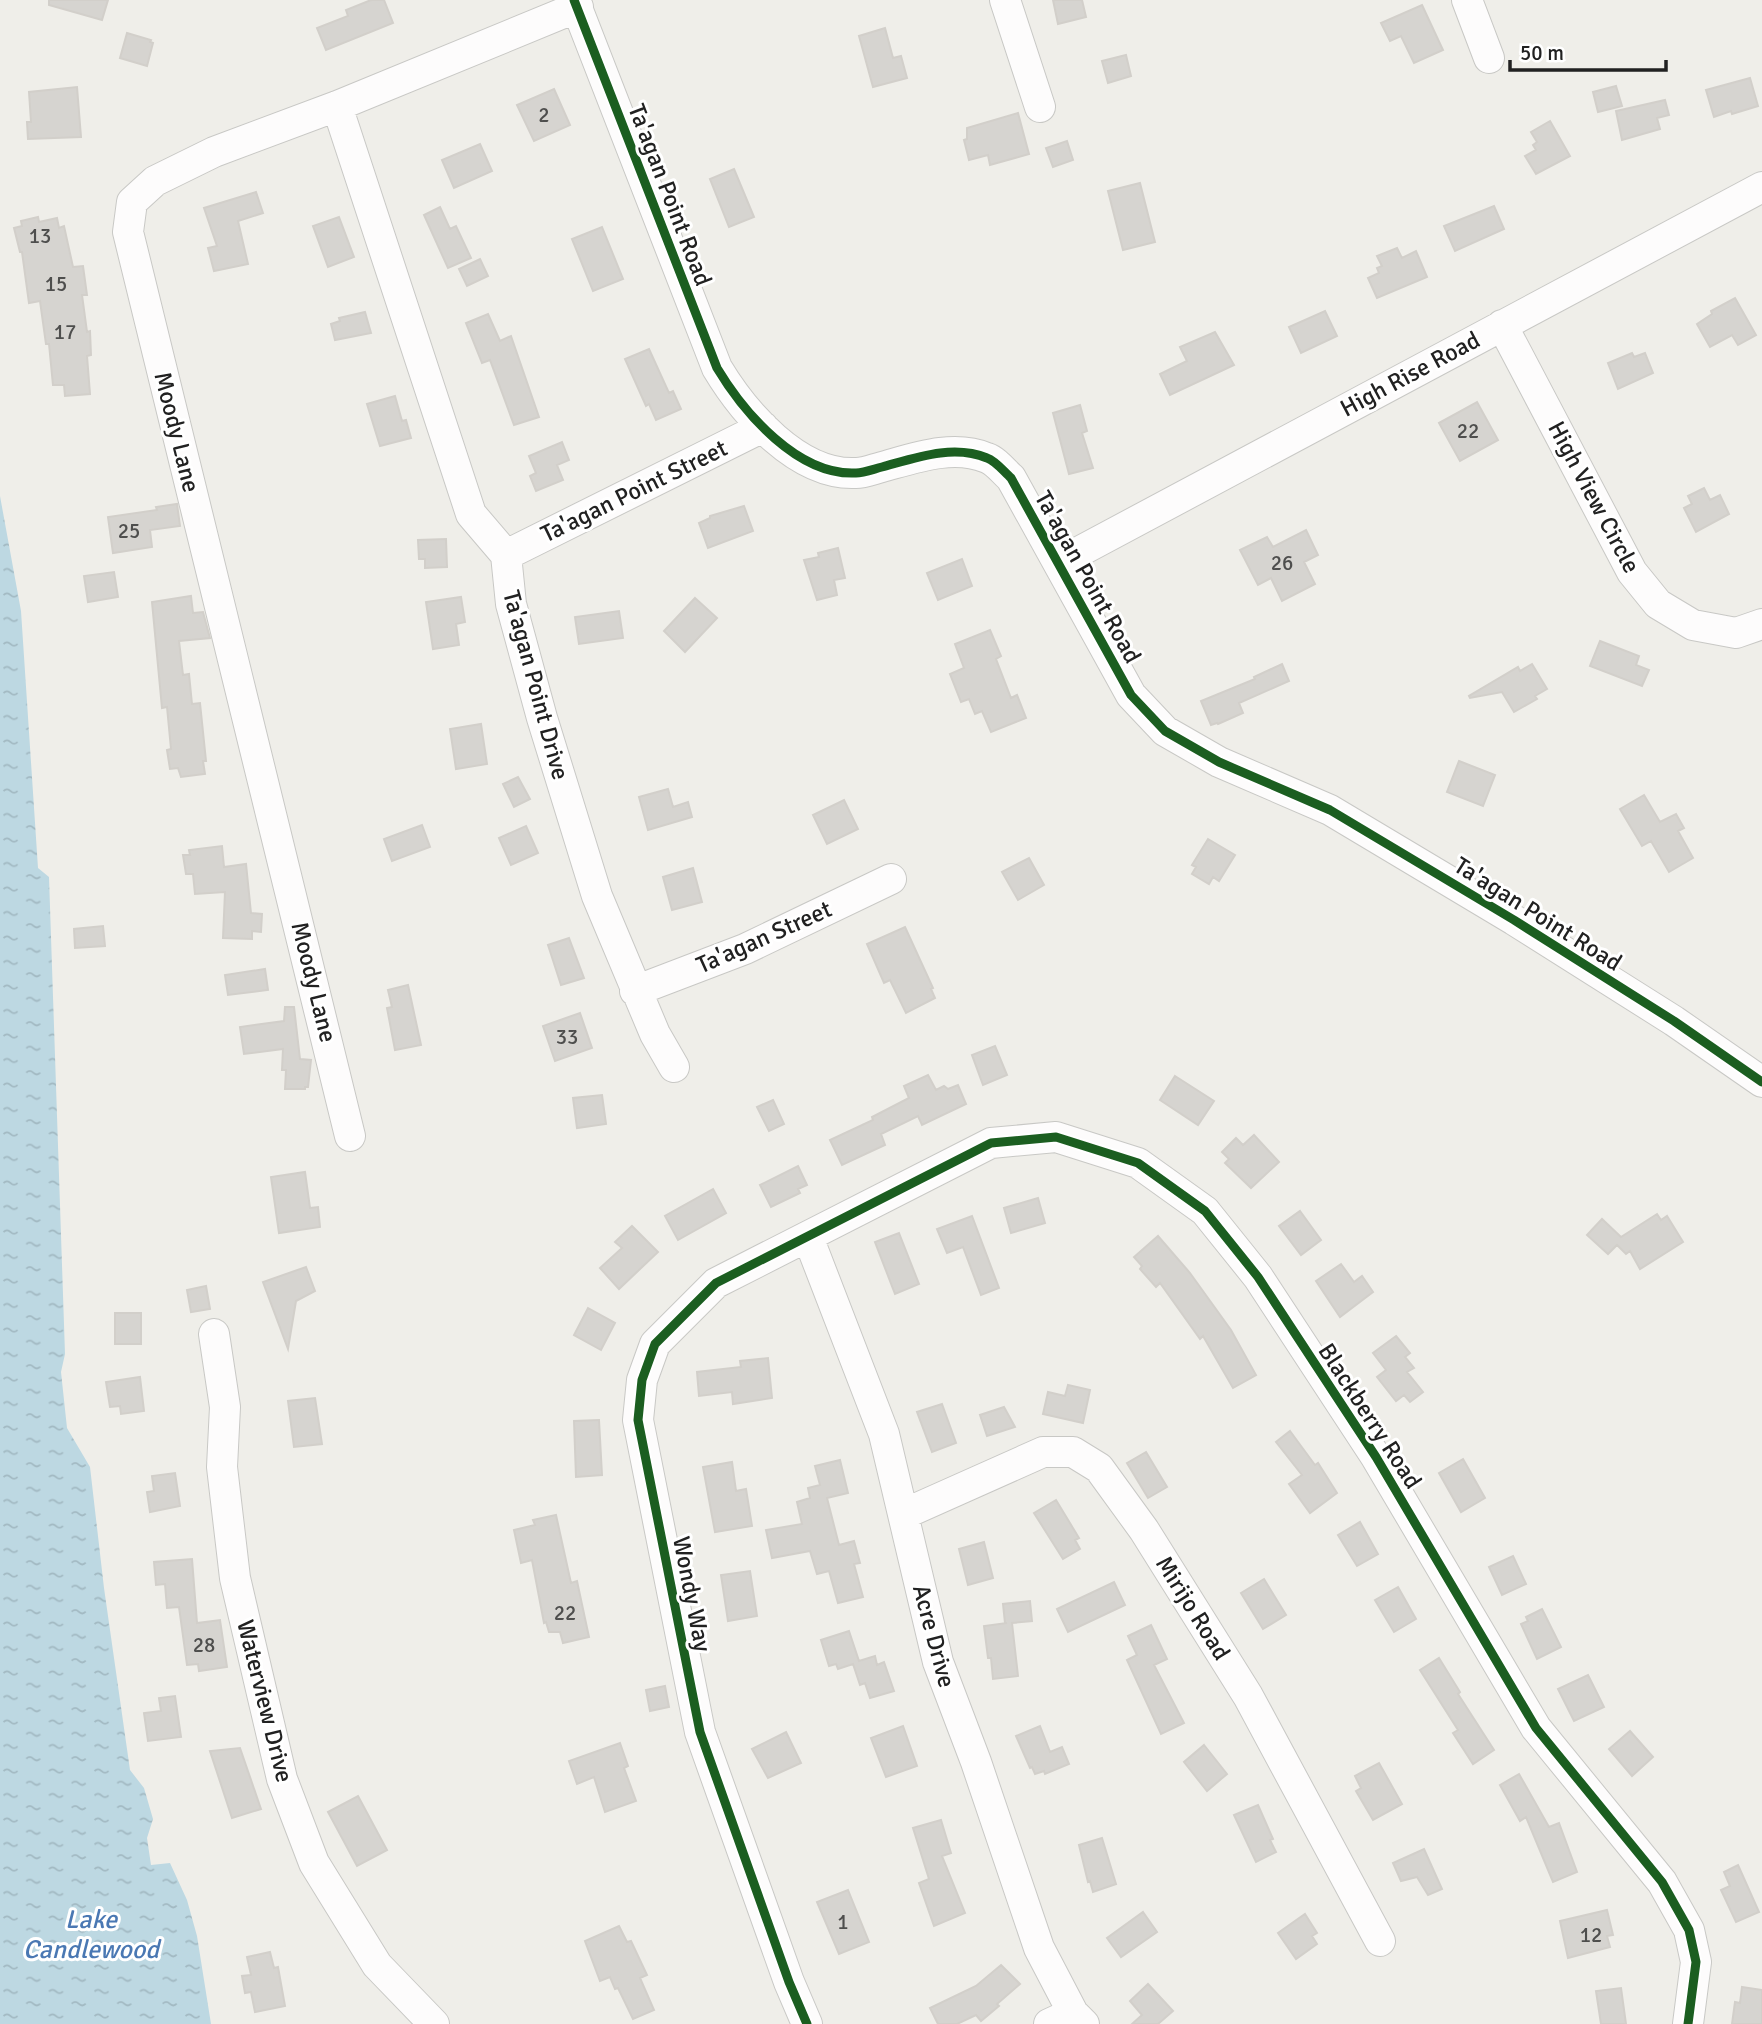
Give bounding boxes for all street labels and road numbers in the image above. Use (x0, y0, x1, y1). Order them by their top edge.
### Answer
street label: Ta'agan Point Road (622, 100, 718, 290)
street label: High Rise Road (1335, 325, 1485, 423)
street label: Moody Lane (148, 369, 206, 495)
street label: High View Circle (1541, 416, 1647, 578)
street label: Ta'agan Point Street (536, 433, 732, 549)
street label: Ta'agan Point Road (1028, 486, 1148, 668)
street label: Ta'agan Point Drive (496, 587, 576, 783)
street label: Ta'agan Point Road (1448, 850, 1628, 978)
street label: Ta'agan Street (692, 894, 836, 980)
street label: Moody Lane (285, 919, 343, 1045)
street label: Blackberry Road (1312, 1337, 1428, 1495)
street label: Wondy Way (666, 1534, 718, 1654)
street label: Mirijo Road (1149, 1550, 1237, 1666)
street label: Acre Drive (906, 1581, 962, 1691)
street label: Waterview Drive (230, 1617, 300, 1785)

